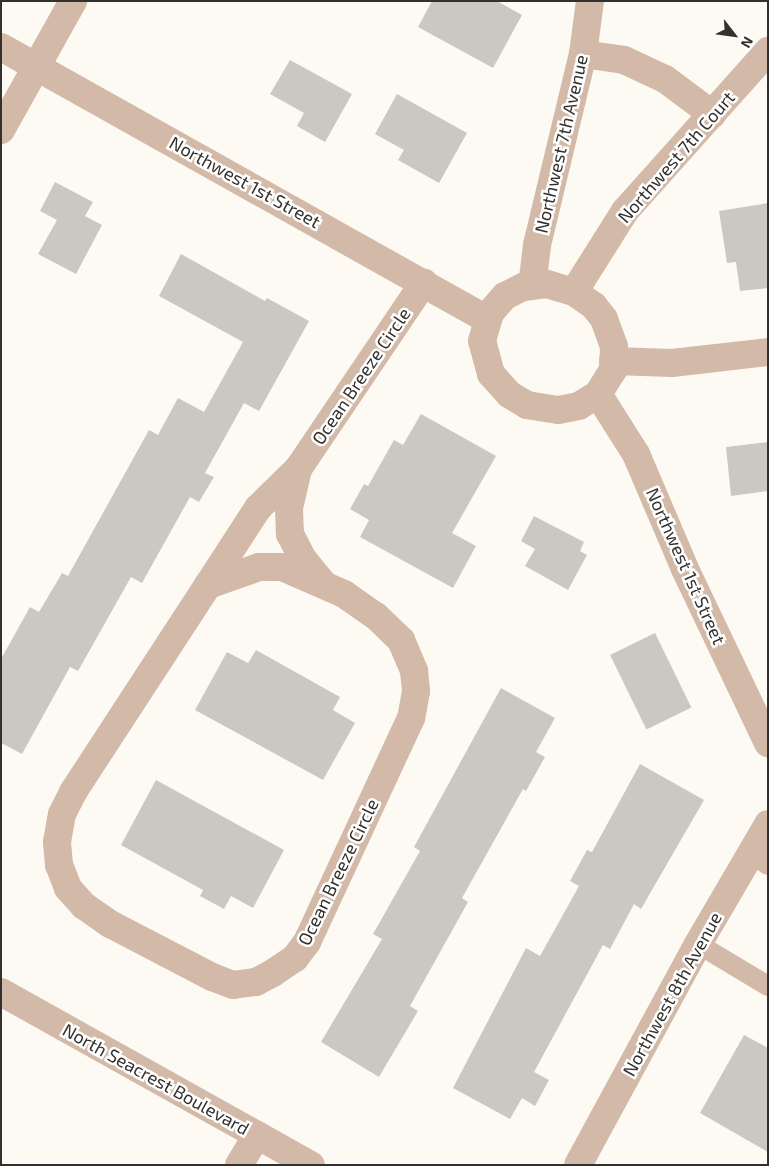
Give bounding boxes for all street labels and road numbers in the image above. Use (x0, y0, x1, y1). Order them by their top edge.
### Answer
street label: Northwest 7th Avenue (530, 53, 592, 235)
street label: Northwest 7th Court (613, 87, 739, 227)
street label: Northwest 1st Street (166, 132, 324, 232)
street label: Ocean Breeze Circle (307, 303, 415, 449)
street label: Northwest 1st Street (642, 484, 730, 648)
street label: Ocean Breeze Circle (293, 795, 383, 949)
street label: Northwest 8th Avenue (618, 908, 726, 1080)
street label: North Seacrest Boulevard (59, 1019, 253, 1139)

